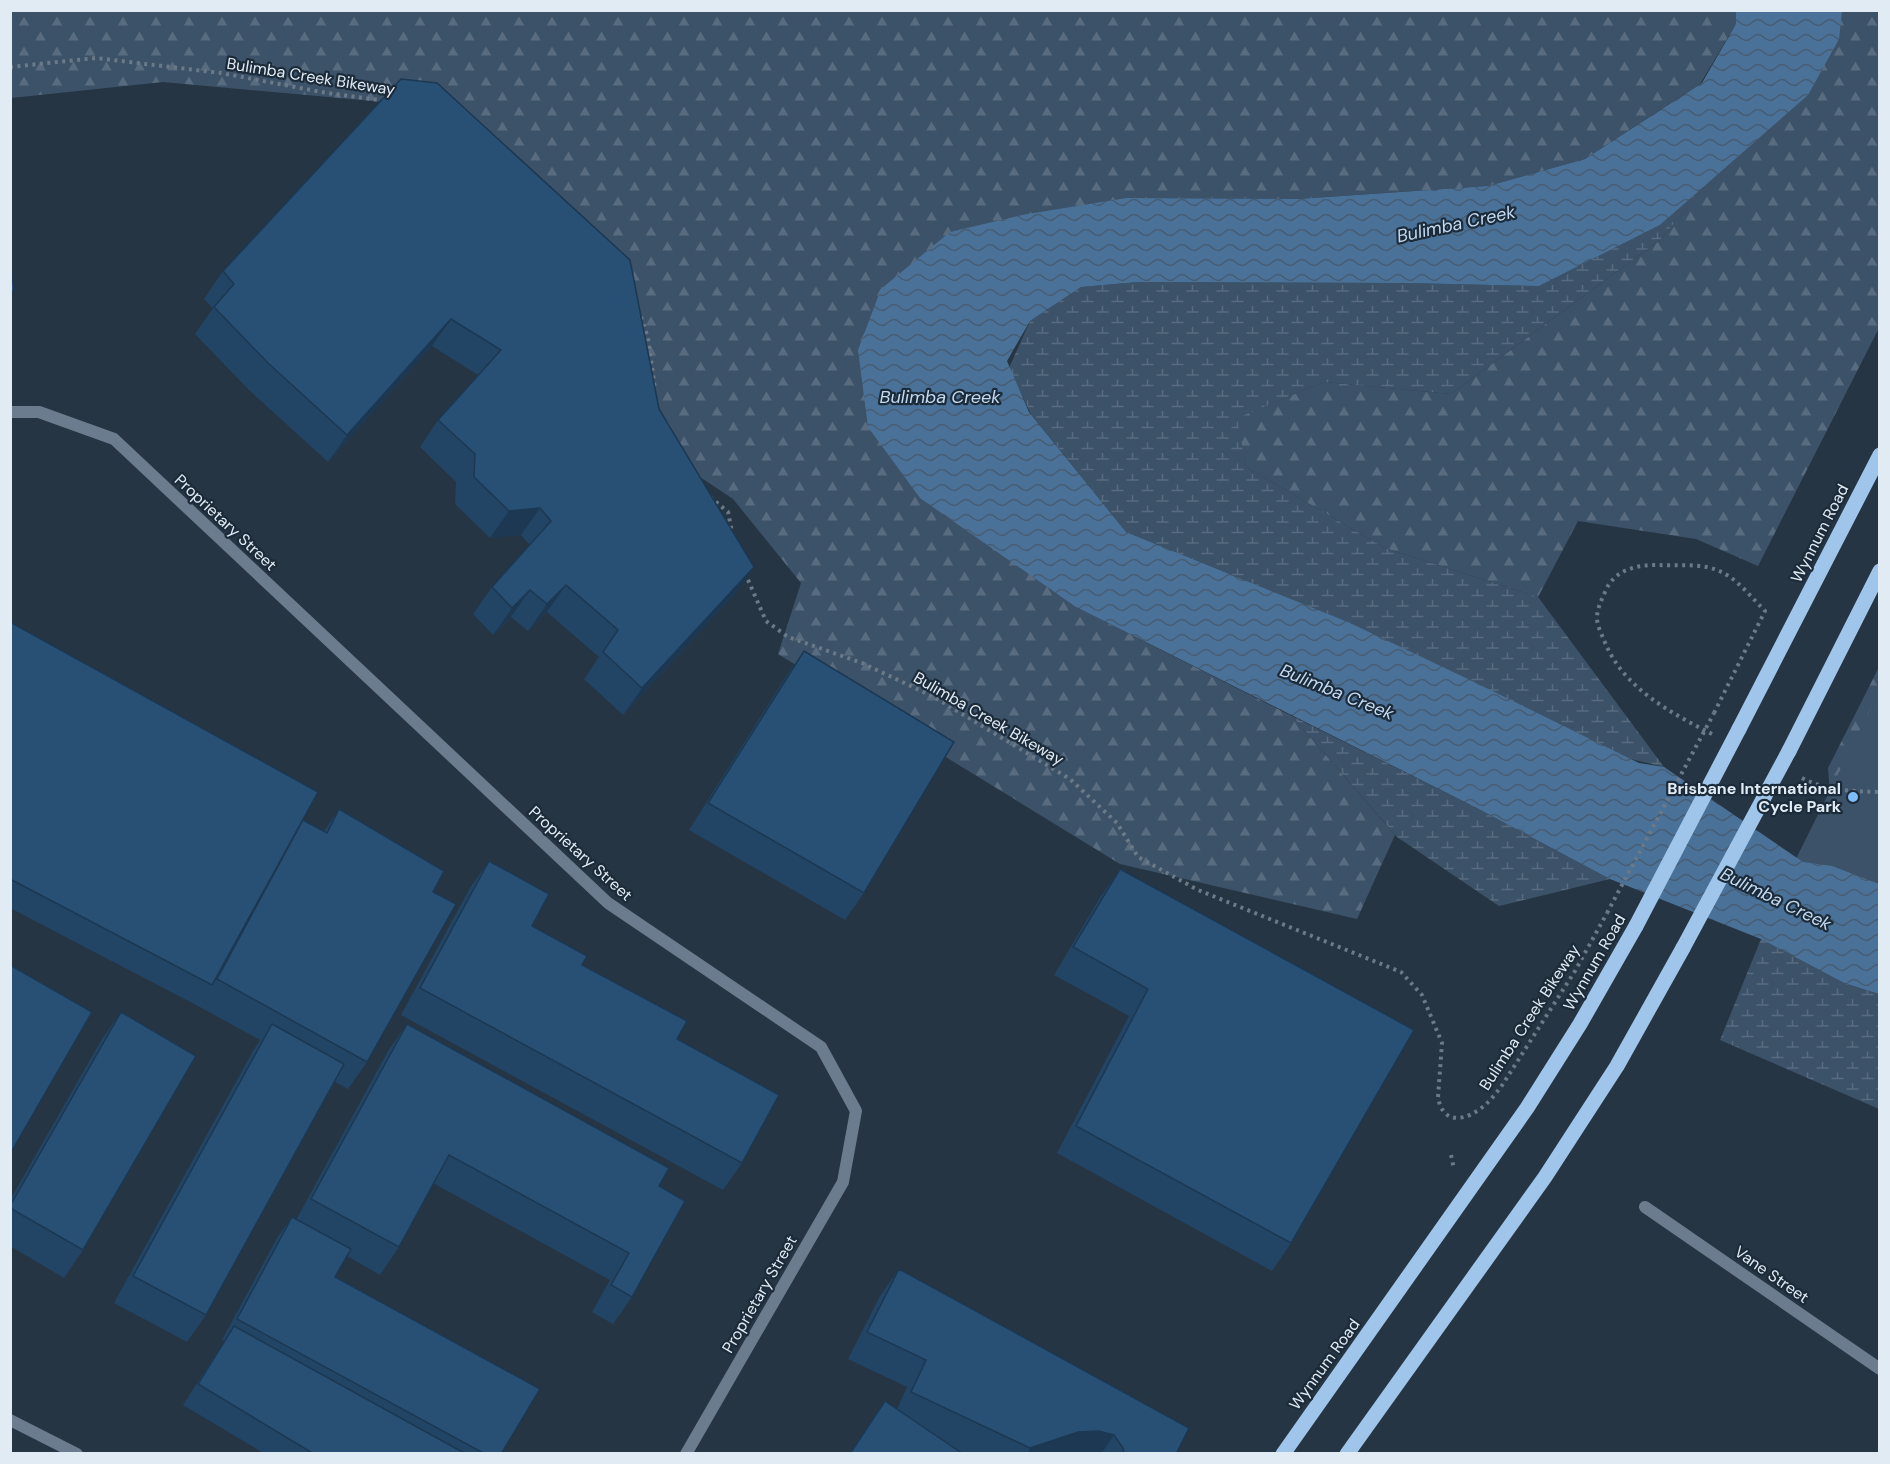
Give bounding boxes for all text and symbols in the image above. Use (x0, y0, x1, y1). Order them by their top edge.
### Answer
street label: Bulimba Creek Bikeway (225, 53, 397, 100)
water label: Bulimba Creek (1394, 200, 1518, 248)
water label: Bulimba Creek (880, 385, 1001, 409)
street label: Proprietary Street (170, 470, 281, 575)
street label: Wynnum Road (1786, 480, 1853, 586)
water label: Bulimba Creek (1277, 658, 1398, 726)
street label: Bulimba Creek Bikeway (910, 667, 1068, 770)
place label: Brisbane International Cycle Park (1667, 778, 1842, 817)
marker: Brisbane International Cycle Park (1846, 790, 1860, 804)
street label: Proprietary Street (524, 801, 637, 905)
water label: Bulimba Creek (1716, 862, 1836, 937)
street label: Wynnum Road (1558, 910, 1630, 1014)
street label: Bulimba Creek Bikeway (1474, 940, 1585, 1094)
street label: Proprietary Street (717, 1232, 802, 1357)
street label: Vane Street (1730, 1241, 1813, 1308)
street label: Wynnum Road (1284, 1315, 1365, 1414)

